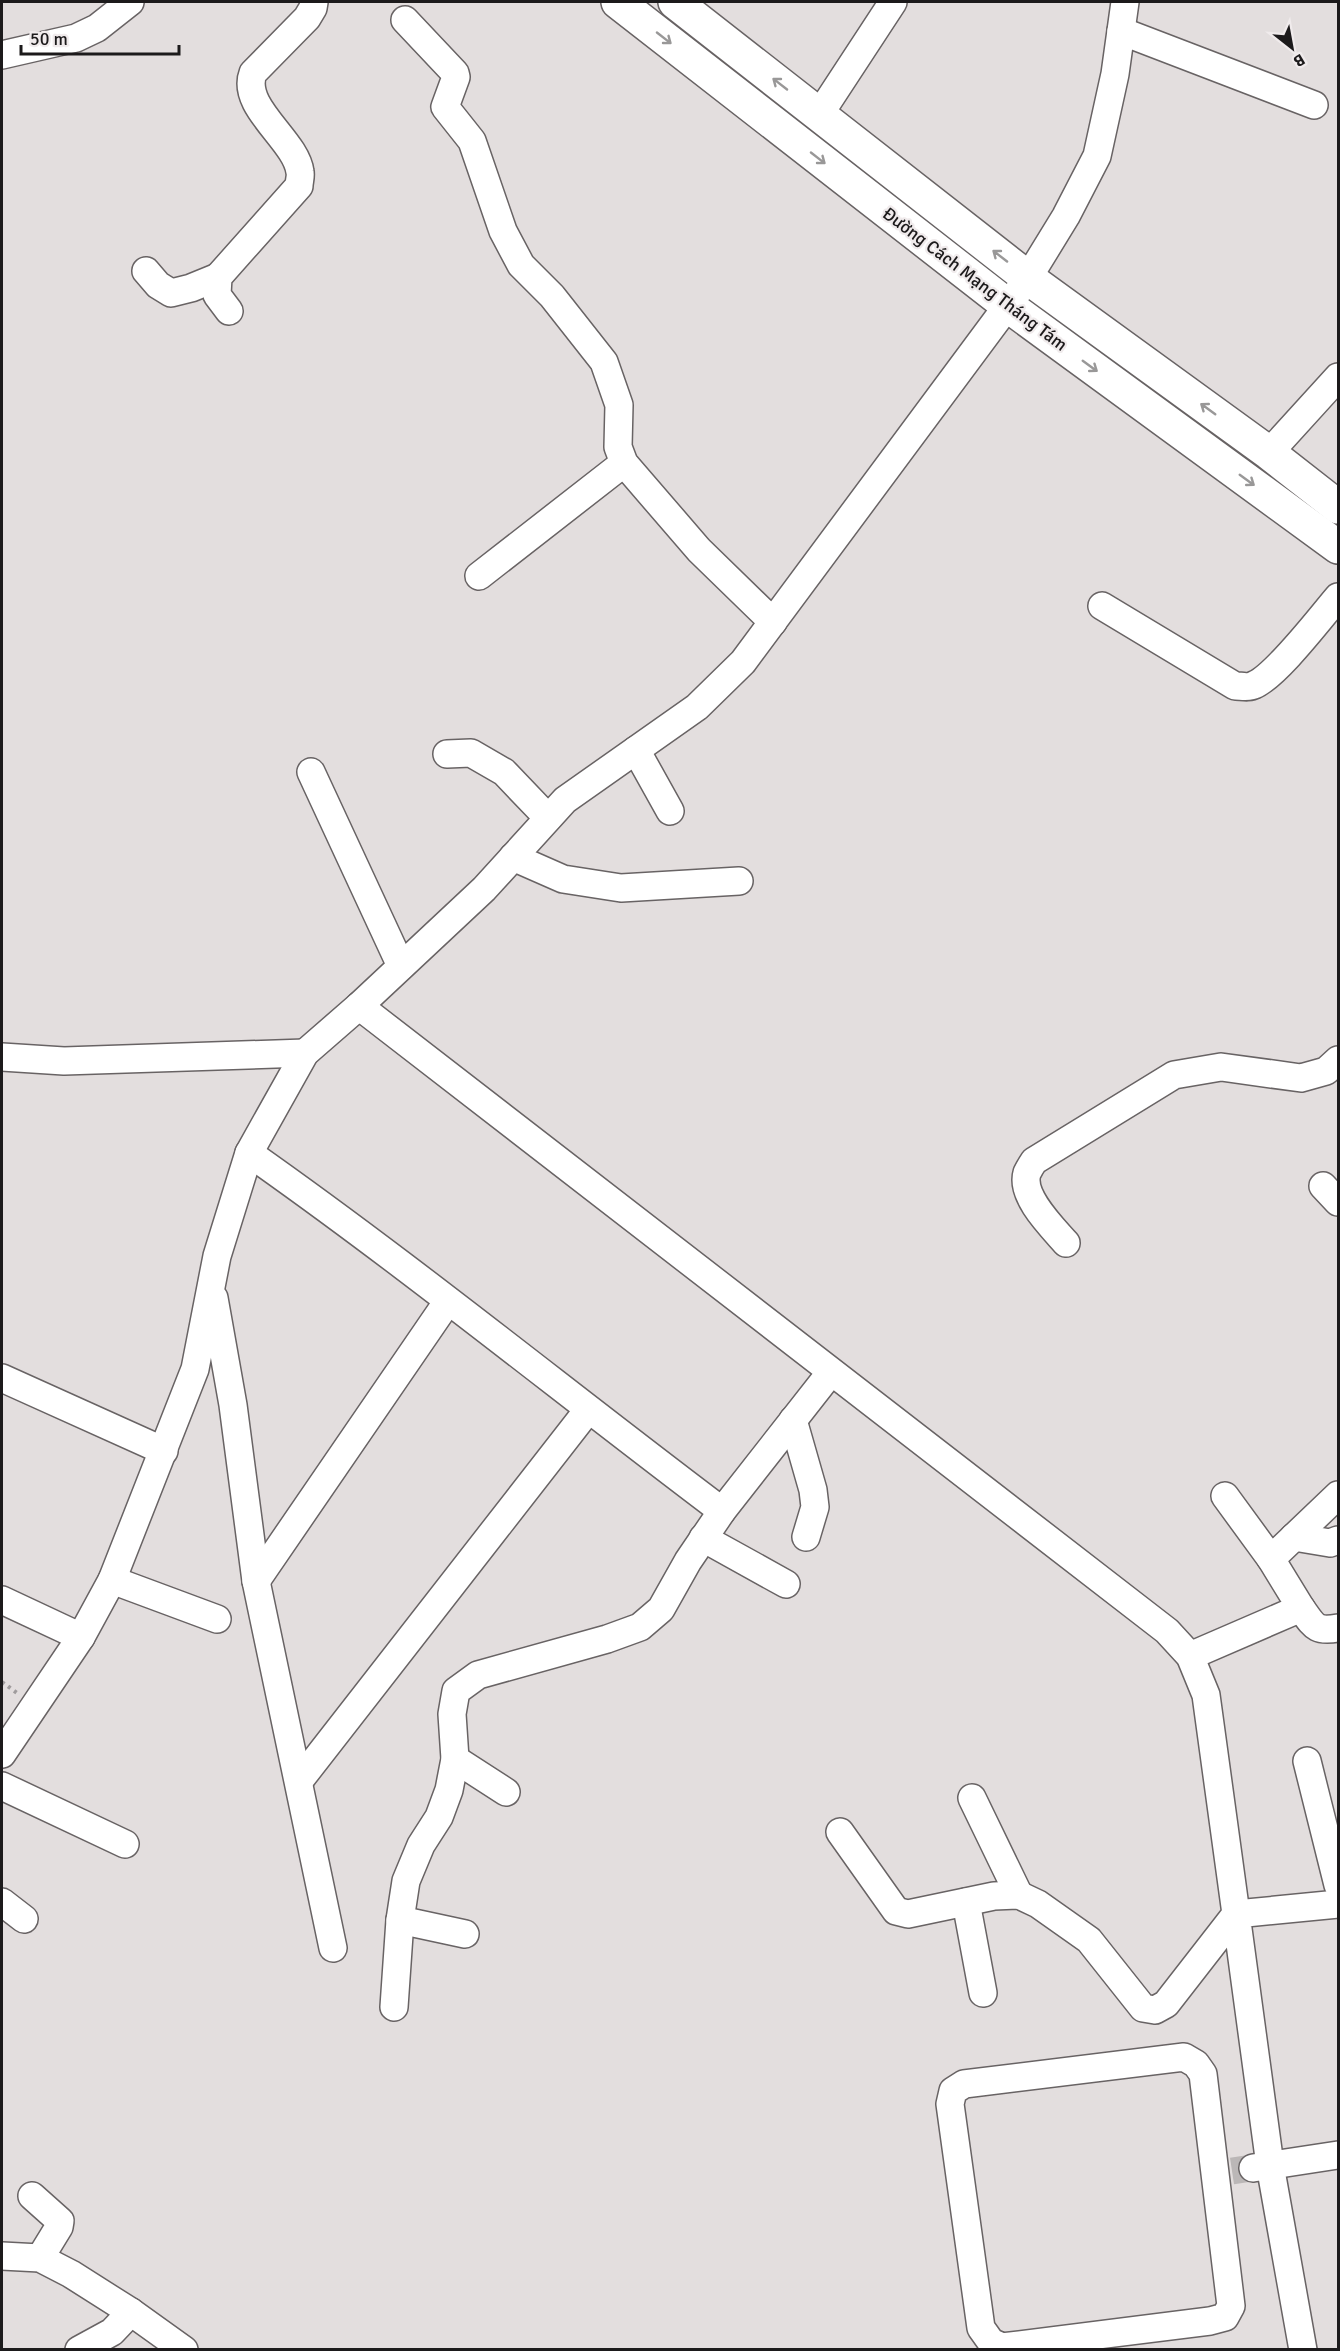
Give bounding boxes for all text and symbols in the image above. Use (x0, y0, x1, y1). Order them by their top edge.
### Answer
scale bar (21, 18, 178, 56)
north arrow (1262, 18, 1322, 78)
text: 50 m (30, 28, 68, 50)
one-way arrow (656, 31, 672, 44)
text: B (1290, 49, 1309, 71)
one-way arrow (772, 77, 788, 90)
one-way arrow (810, 151, 826, 164)
street label: Đường Cách Mạng Tháng Tám (878, 202, 1072, 356)
one-way arrow (992, 250, 1008, 263)
one-way arrow (1081, 359, 1097, 372)
one-way arrow (1200, 403, 1216, 415)
one-way arrow (1239, 474, 1255, 487)

